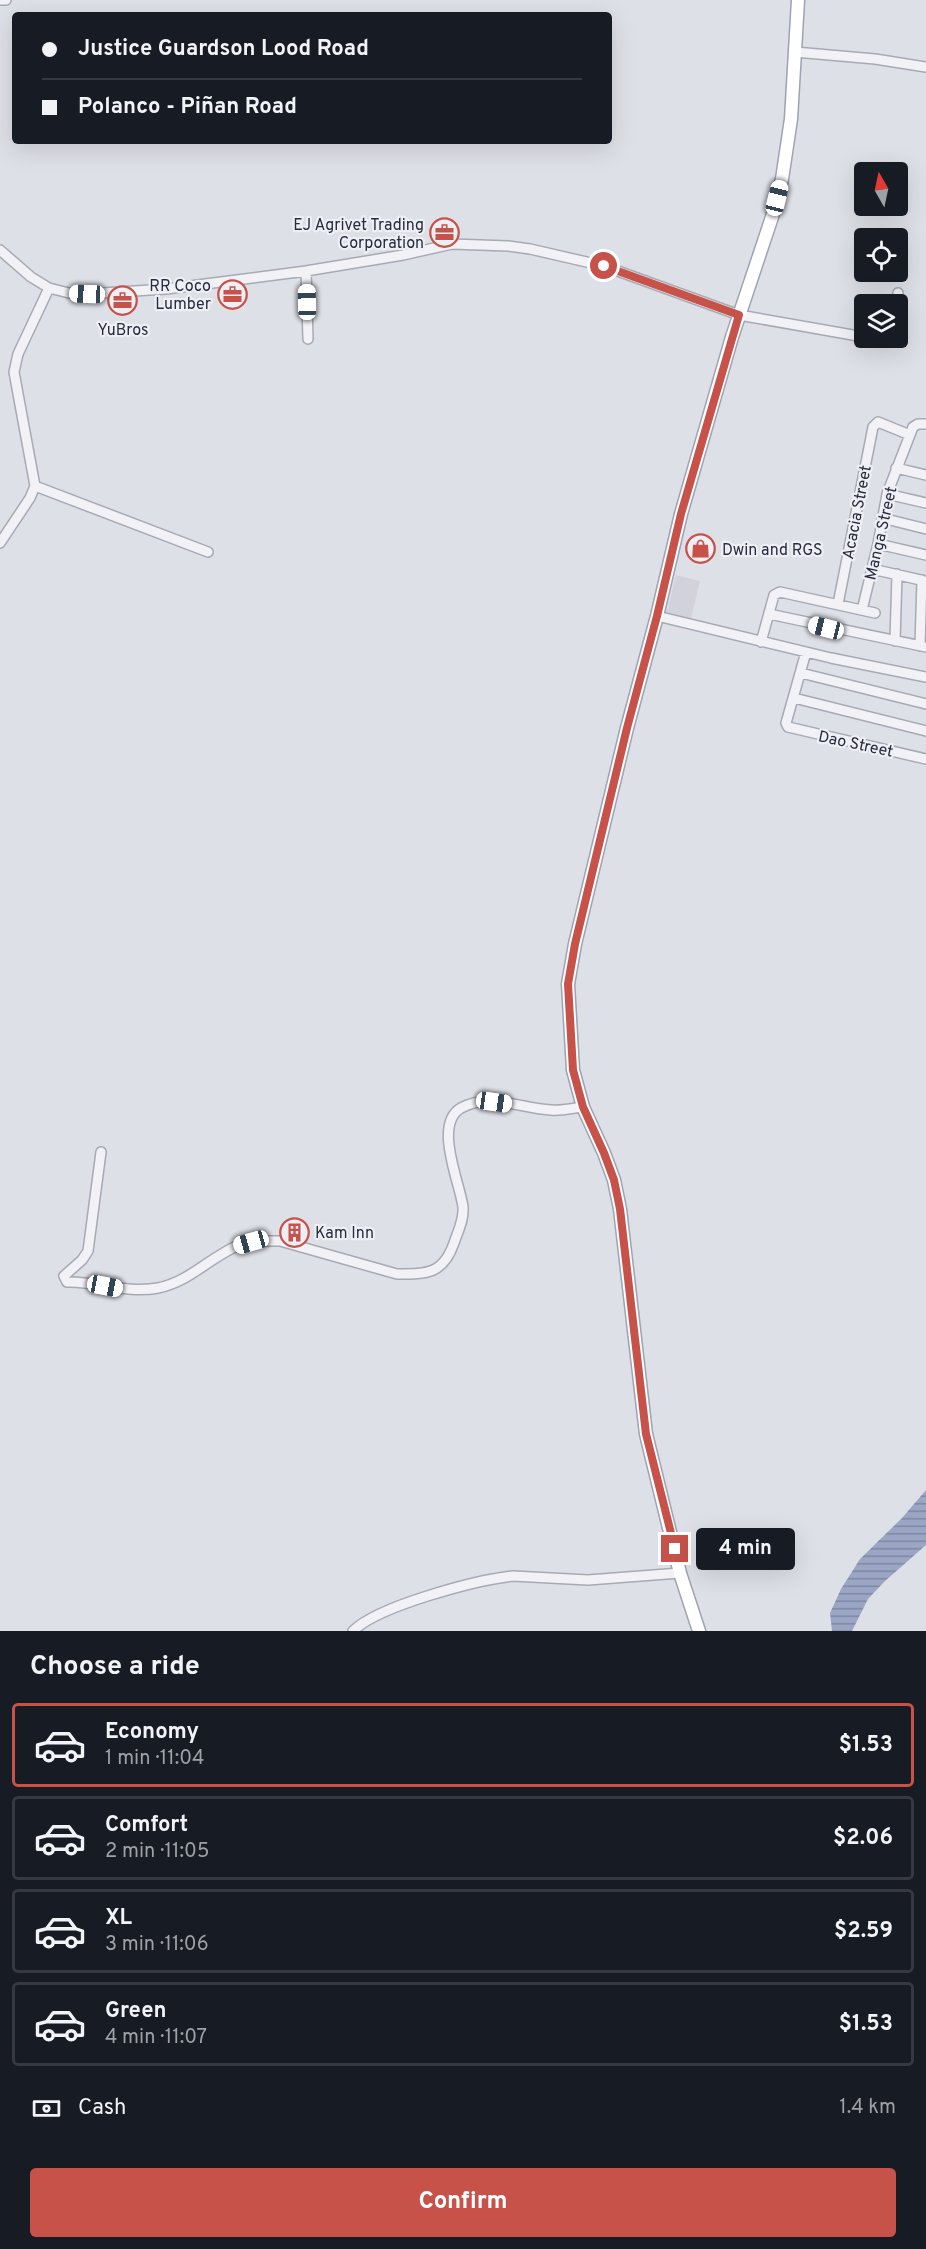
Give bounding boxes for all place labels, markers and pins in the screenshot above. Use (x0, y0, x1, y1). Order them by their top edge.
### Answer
place label: EJ Agrivet Trading Corporation (293, 216, 424, 254)
office icon: EJ Agrivet Trading Corporation (429, 217, 461, 249)
place label: RR Coco Lumber (149, 277, 211, 315)
office icon: RR Coco Lumber (216, 278, 248, 310)
office icon: YuBros (107, 285, 139, 317)
place label: YuBros (98, 321, 148, 341)
shop icon: Dwin and RGS (685, 533, 717, 565)
place label: Dwin and RGS (722, 541, 823, 561)
building icon: Kam Inn (278, 1216, 310, 1248)
place label: Kam Inn (315, 1224, 374, 1244)

